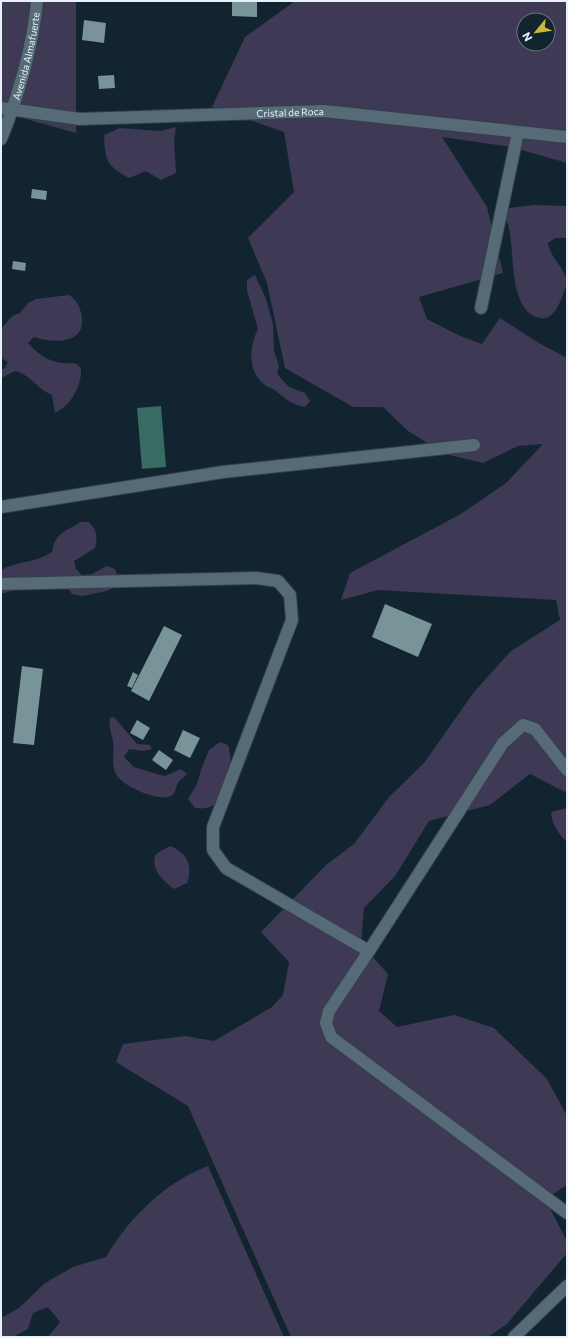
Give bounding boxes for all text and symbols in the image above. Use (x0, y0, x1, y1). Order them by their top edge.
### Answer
street label: Avenida Almafuerte (10, 11, 42, 101)
north arrow (516, 12, 556, 52)
text: N (519, 30, 535, 44)
street label: Cristal de Roca (256, 105, 324, 119)

